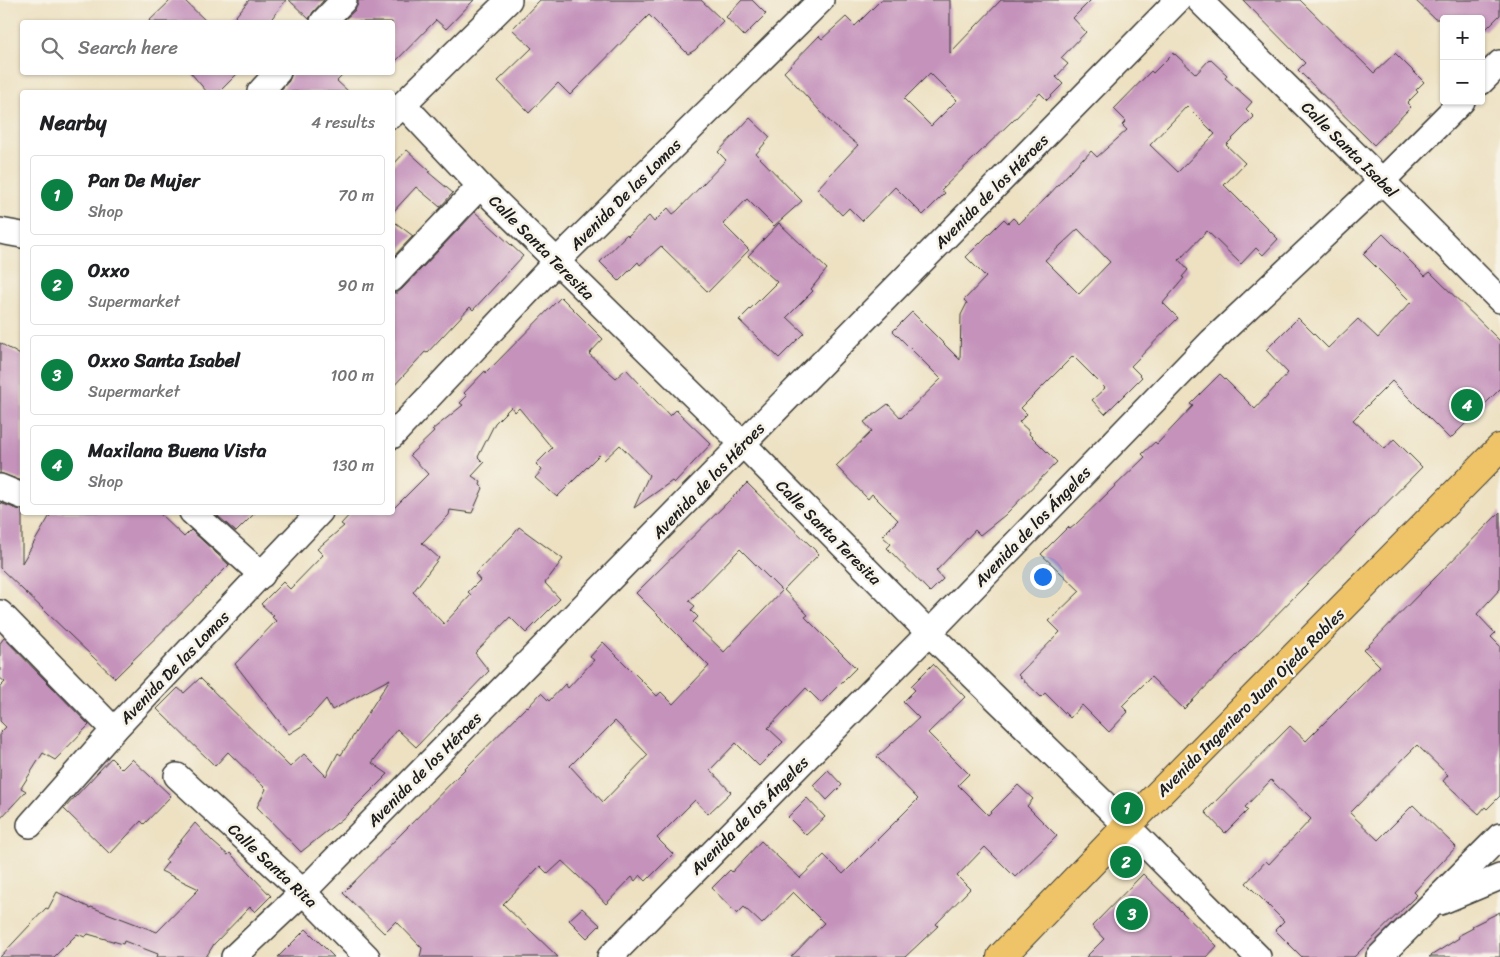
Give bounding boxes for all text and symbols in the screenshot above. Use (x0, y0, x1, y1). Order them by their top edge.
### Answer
map controls (1440, 15, 1485, 105)
button: + (1440, 15, 1485, 60)
search box (20, 20, 395, 75)
text: Search here (78, 31, 178, 64)
icon: search (38, 34, 66, 62)
button: − (1440, 60, 1485, 105)
street label: Calle Santa Isabel (1294, 94, 1405, 205)
text: Nearby (40, 104, 106, 142)
text: 4 results (311, 108, 375, 137)
street label: Avenida de los Héroes (926, 126, 1056, 257)
street label: Avenida De las Lomas (562, 131, 689, 258)
text: Pan De Mujer (88, 164, 200, 197)
text: 1 (54, 181, 60, 210)
text: 70 m (338, 181, 374, 210)
street label: Calle Santa Teresita (482, 187, 602, 308)
text: Shop (88, 197, 123, 226)
text: Oxxo (88, 254, 129, 287)
text: 2 (52, 271, 62, 300)
text: 90 m (338, 271, 374, 300)
text: Supermarket (88, 287, 180, 316)
text: Oxxo Santa Isabel (88, 344, 240, 377)
text: 3 (53, 361, 61, 390)
text: 100 m (330, 361, 374, 390)
text: Supermarket (88, 377, 180, 406)
pin: 4 (1451, 386, 1483, 424)
street label: Avenida de los Héroes (644, 415, 773, 546)
text: Maxilana Buena Vista (88, 434, 266, 467)
text: 4 (52, 451, 62, 480)
text: 130 m (332, 451, 374, 480)
street label: Avenida de los Ángeles (966, 459, 1098, 594)
text: Shop (88, 467, 123, 496)
street label: Calle Santa Teresita (769, 472, 889, 593)
your location (1030, 564, 1056, 590)
street label: Avenida Ingeniero Juan Ojeda Robles (1148, 600, 1352, 804)
street label: Avenida De las Lomas (112, 603, 237, 732)
street label: Avenida de los Héroes (359, 704, 489, 835)
street label: Avenida de los Ángeles (682, 748, 816, 883)
pin: 1 (1111, 789, 1143, 827)
street label: Calle Santa Rita (221, 816, 324, 915)
pin: 2 (1110, 843, 1142, 881)
pin: 3 (1116, 895, 1148, 933)

